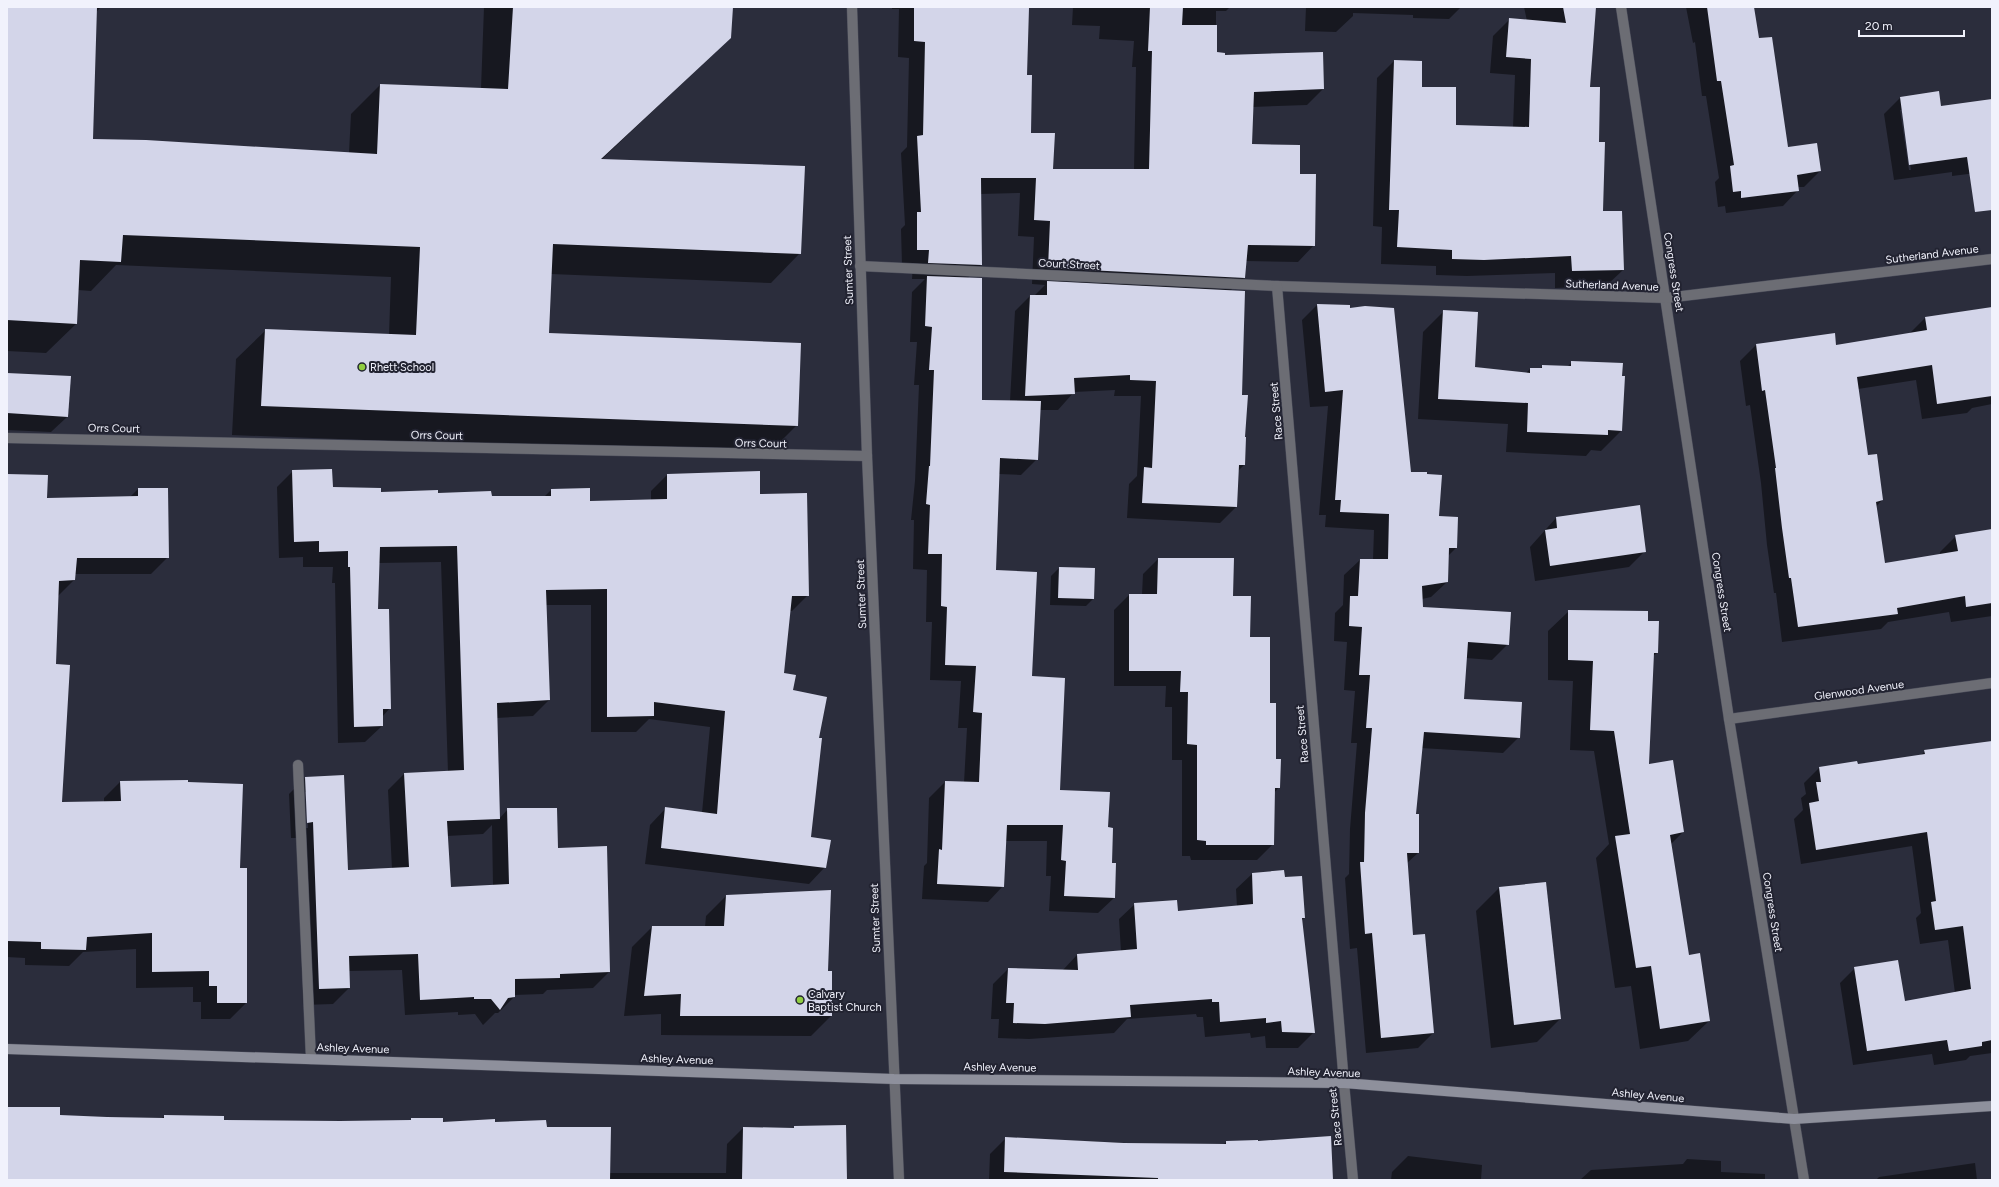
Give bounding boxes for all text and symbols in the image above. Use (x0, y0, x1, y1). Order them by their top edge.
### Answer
scale bar (1859, 12, 1964, 38)
text: 20 m (1865, 19, 1893, 33)
street label: Congress Street (1661, 231, 1686, 313)
street label: Sumter Street (841, 235, 856, 305)
street label: Sutherland Avenue (1885, 242, 1979, 267)
street label: Court Street (1038, 256, 1100, 273)
street label: Sutherland Avenue (1565, 277, 1659, 294)
place label: Rhett School (370, 361, 434, 374)
marker: Rhett School (357, 362, 367, 372)
street label: Race Street (1267, 382, 1286, 440)
street label: Orrs Court (88, 422, 140, 435)
street label: Orrs Court (411, 429, 463, 442)
street label: Orrs Court (735, 437, 787, 450)
street label: Congress Street (1709, 551, 1734, 633)
street label: Sumter Street (854, 559, 869, 629)
street label: Glenwood Avenue (1813, 678, 1905, 703)
street label: Race Street (1293, 705, 1312, 763)
street label: Congress Street (1760, 871, 1785, 953)
street label: Sumter Street (868, 883, 883, 953)
place label: Calvary Baptist Church (808, 988, 882, 1014)
marker: Calvary Baptist Church (795, 995, 805, 1005)
street label: Ashley Avenue (316, 1041, 390, 1056)
street label: Ashley Avenue (640, 1052, 714, 1067)
street label: Ashley Avenue (964, 1060, 1036, 1075)
street label: Ashley Avenue (1287, 1065, 1361, 1080)
street label: Ashley Avenue (1611, 1086, 1685, 1105)
street label: Race Street (1326, 1087, 1345, 1146)

